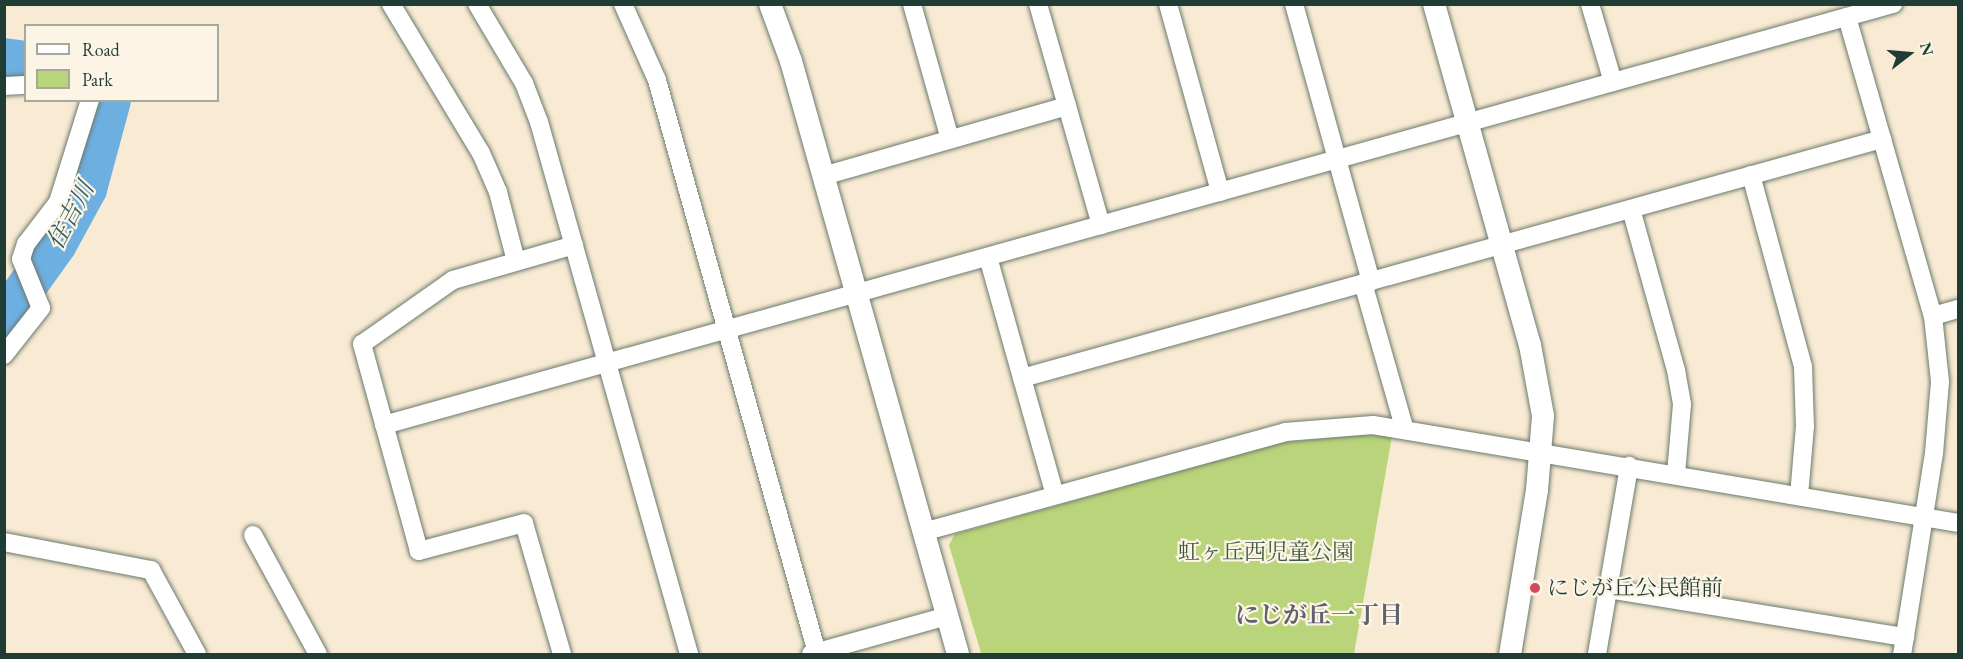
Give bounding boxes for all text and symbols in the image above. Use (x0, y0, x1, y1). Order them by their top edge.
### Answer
legend (24, 24, 219, 102)
north arrow (1879, 24, 1939, 84)
text: Road (82, 38, 120, 61)
text: N (1915, 40, 1939, 58)
text: Park (82, 68, 113, 91)
water label: 住吉川 (40, 176, 100, 254)
park label: 虹ヶ丘西児童公園 (1178, 539, 1354, 565)
place label: にじが丘公民館前 (1547, 575, 1723, 601)
marker: にじが丘公民館前 (1528, 581, 1542, 595)
district label: にじが丘一丁目 (1235, 601, 1403, 629)

